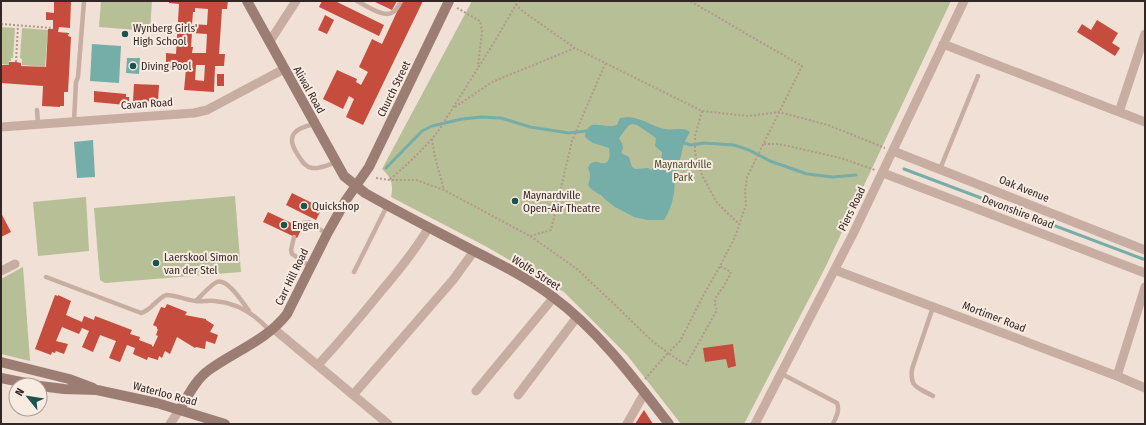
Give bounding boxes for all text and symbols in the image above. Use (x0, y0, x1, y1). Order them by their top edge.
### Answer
place label: Wynberg Girls' High School (133, 22, 197, 48)
marker: Wynberg Girls' High School (120, 29, 130, 39)
street label: Church Street (375, 59, 413, 119)
place label: Diving Pool (141, 60, 191, 73)
marker: Diving Pool (128, 61, 138, 71)
street label: Aliwal Road (291, 64, 327, 116)
street label: Cavan Road (121, 96, 173, 112)
park label: Maynardville Park (654, 158, 712, 184)
street label: Oak Avenue (997, 173, 1051, 205)
street label: Piers Road (836, 185, 868, 233)
place label: Maynardville Open-Air Theatre (523, 189, 600, 215)
street label: Devonshire Road (980, 192, 1056, 232)
marker: Maynardville Open-Air Theatre (510, 196, 520, 206)
place label: Quickshop (312, 200, 359, 213)
marker: Quickshop (299, 201, 309, 211)
place label: Engen (292, 219, 319, 232)
marker: Engen (279, 220, 289, 230)
street label: Carr Hill Road (273, 246, 311, 308)
place label: Laerskool Simon van der Stel (164, 251, 238, 277)
street label: Wolfe Street (509, 253, 563, 293)
marker: Laerskool Simon van der Stel (151, 258, 161, 268)
street label: Mortimer Road (960, 299, 1028, 335)
north arrow (8, 377, 48, 417)
street label: Waterloo Road (132, 379, 198, 409)
text: N (12, 386, 27, 398)

